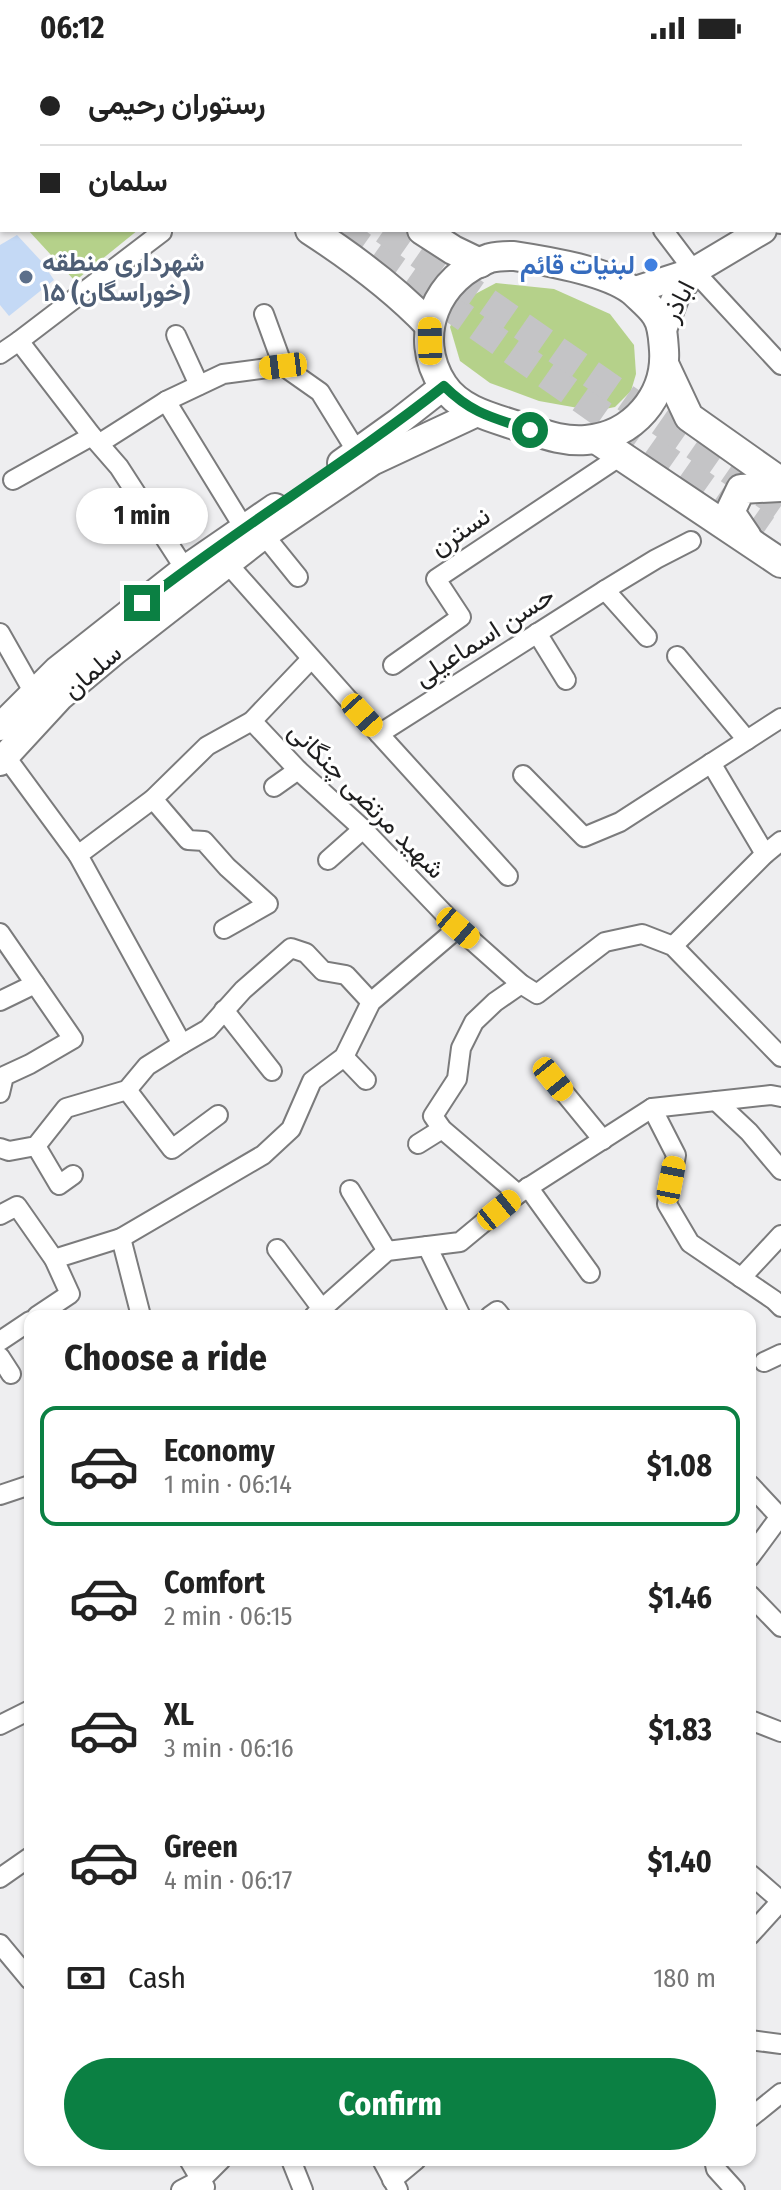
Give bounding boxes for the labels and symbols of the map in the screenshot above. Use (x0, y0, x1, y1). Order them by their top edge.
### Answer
place label: شهرداری منطقه ۱۵ (خوراسگان) (42, 247, 204, 308)
place label: لبنیات قائم (520, 250, 635, 282)
marker: لبنیات قائم (642, 256, 660, 274)
marker: شهرداری منطقه ۱۵ (خوراسگان) (17, 268, 35, 286)
street label: اباذر (655, 276, 702, 328)
car (418, 317, 442, 365)
car (258, 351, 308, 381)
route start (512, 412, 548, 448)
callout: 1 min (76, 487, 208, 543)
street label: نسترن (424, 500, 496, 563)
street label: حسن اسماعیلی (408, 580, 560, 693)
route end (124, 585, 160, 621)
street label: سلمان (56, 637, 128, 705)
car (337, 689, 387, 741)
street label: شهید مرتضی چنگانی (280, 716, 451, 887)
car (432, 903, 484, 953)
car (529, 1053, 577, 1105)
car (655, 1154, 687, 1206)
car (473, 1186, 525, 1234)

